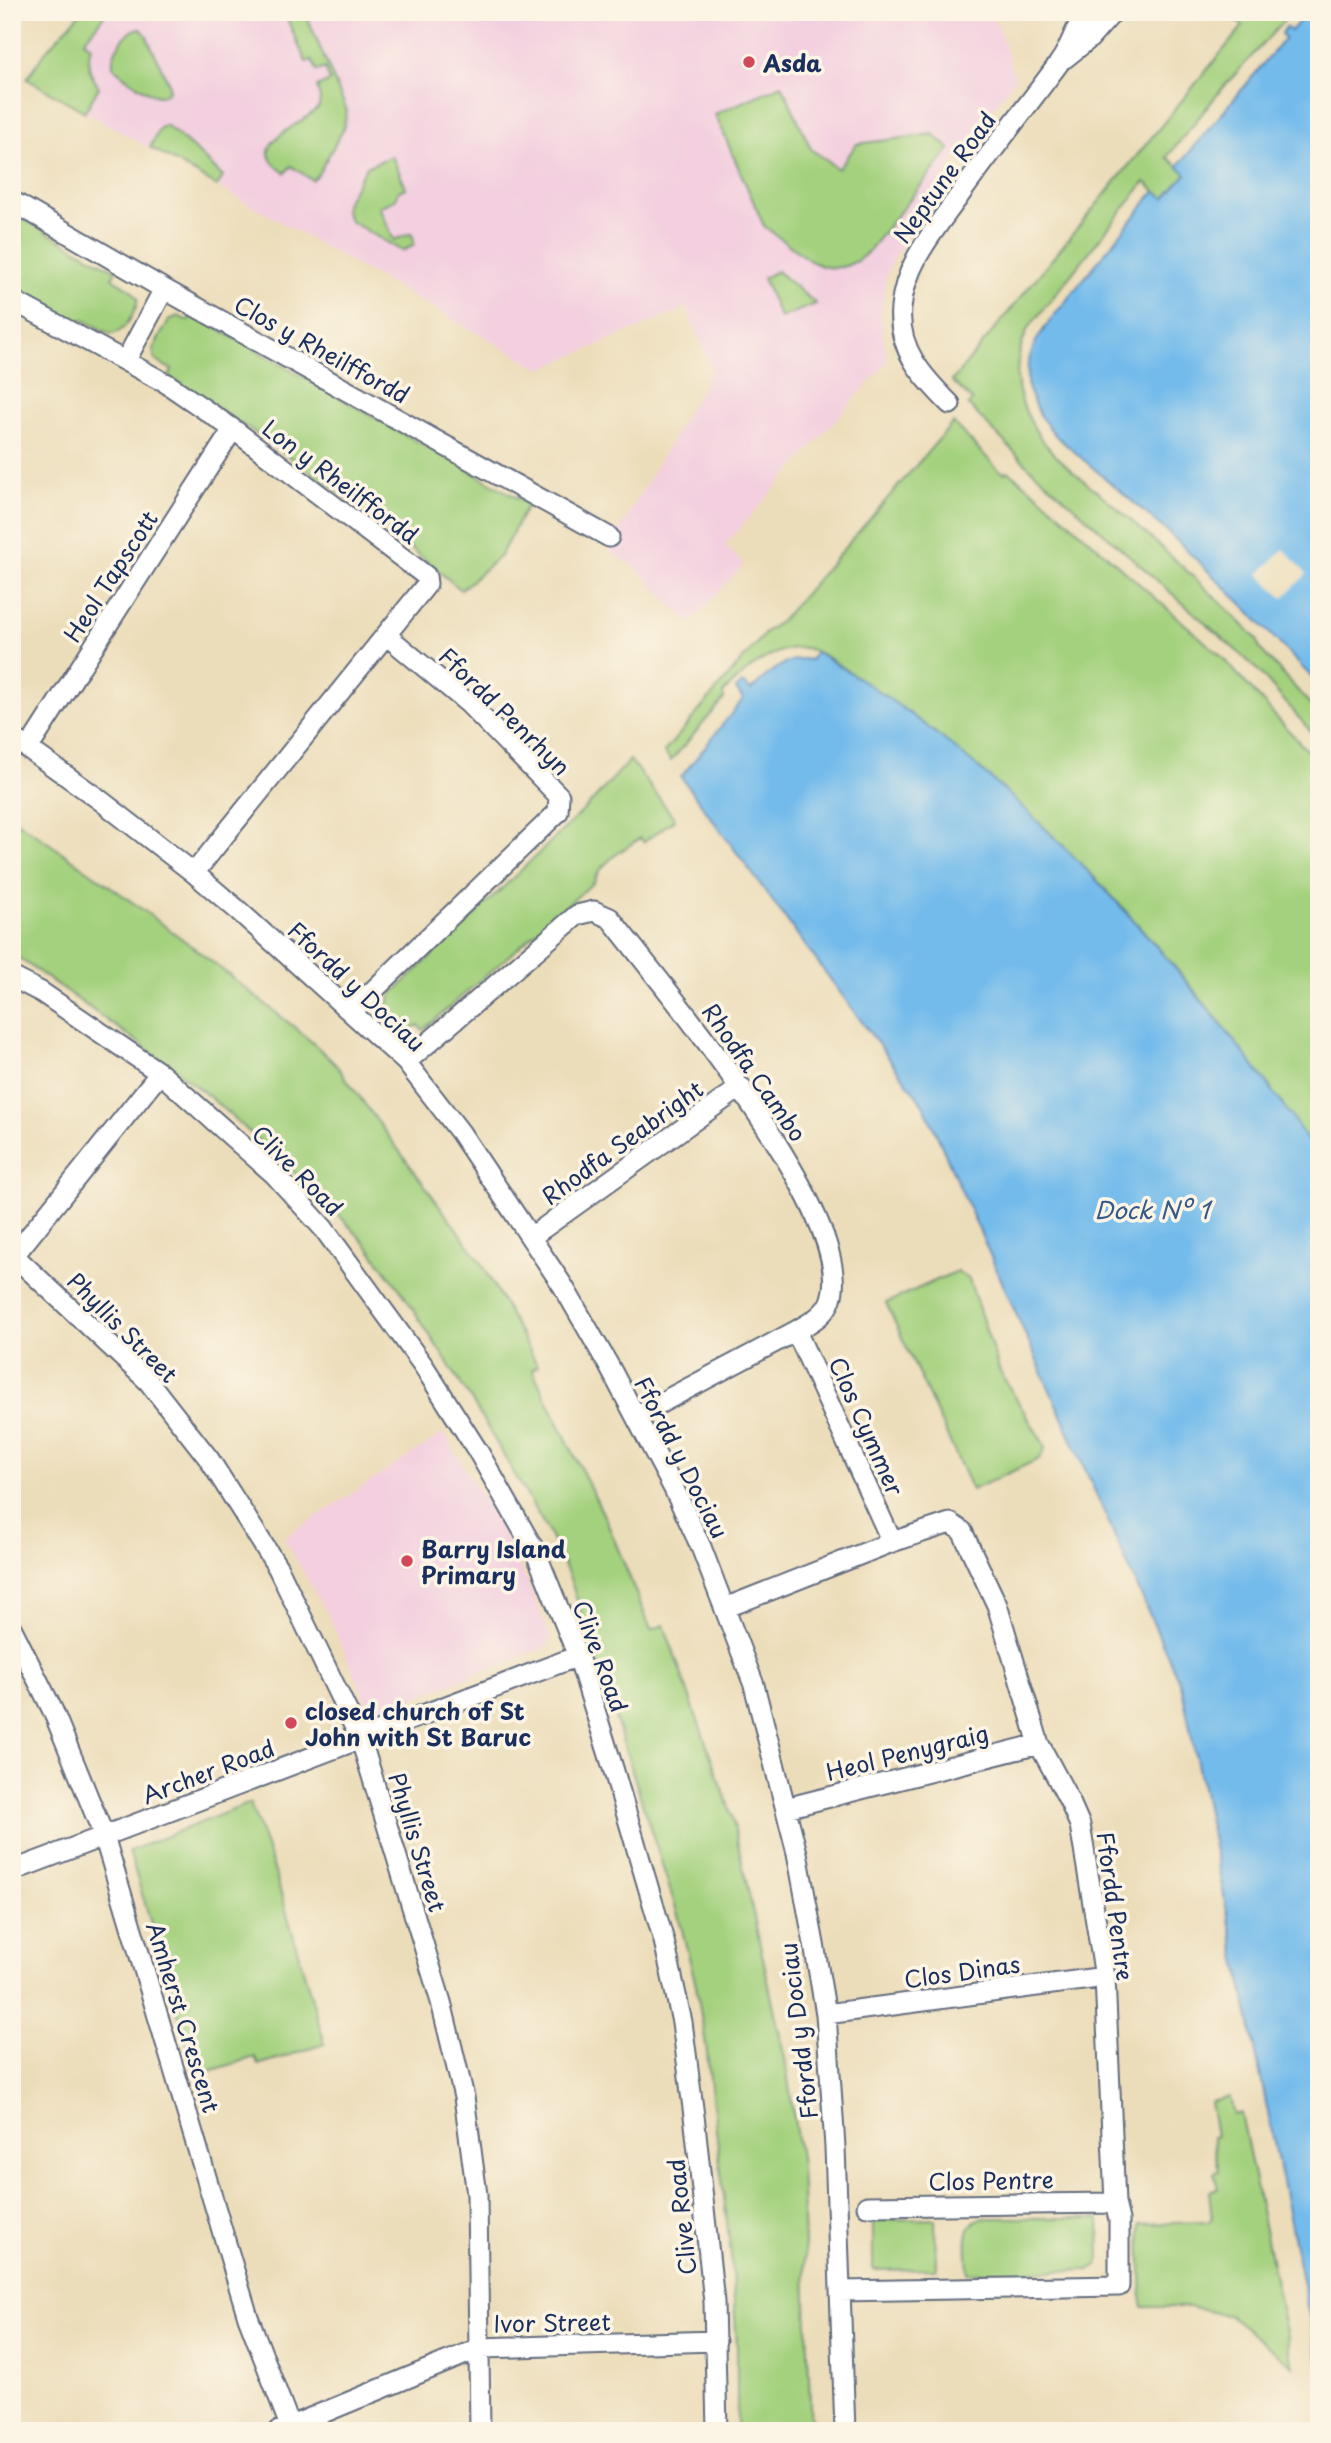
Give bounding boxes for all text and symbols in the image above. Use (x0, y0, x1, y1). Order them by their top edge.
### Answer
place label: Asda (762, 45, 822, 80)
marker: Asda (741, 54, 757, 70)
street label: Neptune Road (884, 104, 1004, 250)
street label: Clos y Rheilffordd (228, 286, 416, 412)
street label: Lon y Rheilffordd (255, 410, 427, 552)
street label: Heol Tapscott (54, 503, 166, 649)
street label: Ffordd Penrhyn (431, 639, 579, 783)
street label: Ffordd y Dociau (280, 913, 434, 1059)
street label: Rhodfa Cambo (694, 996, 816, 1148)
street label: Rhodfa Seabright (534, 1071, 710, 1213)
street label: Clive Road (244, 1116, 352, 1224)
water label: Dock Nº 1 (1094, 1191, 1213, 1227)
street label: Phyllis Street (60, 1264, 186, 1390)
street label: Clos Cymmer (821, 1351, 913, 1501)
street label: Ffordd y Dociau (626, 1370, 738, 1544)
place label: Barry Island Primary (421, 1531, 566, 1592)
marker: Barry Island Primary (399, 1553, 415, 1569)
street label: Clive Road (565, 1595, 637, 1717)
place label: closed church of St John with St Baruc (305, 1693, 531, 1754)
marker: closed church of St John with St Baruc (283, 1715, 299, 1731)
street label: Heol Penygraig (822, 1715, 992, 1789)
street label: Archer Road (137, 1730, 279, 1812)
street label: Phyllis Street (380, 1768, 456, 1916)
street label: Ffordd Pentre (1088, 1829, 1144, 1983)
street label: Amherst Crescent (138, 1917, 230, 2117)
street label: Ffordd y Dociau (770, 1941, 826, 2121)
street label: Clos Dinas (902, 1946, 1022, 1996)
street label: Clive Road (657, 2157, 705, 2277)
street label: Clos Pentre (928, 2161, 1054, 2199)
street label: Ivor Street (493, 2303, 611, 2341)

